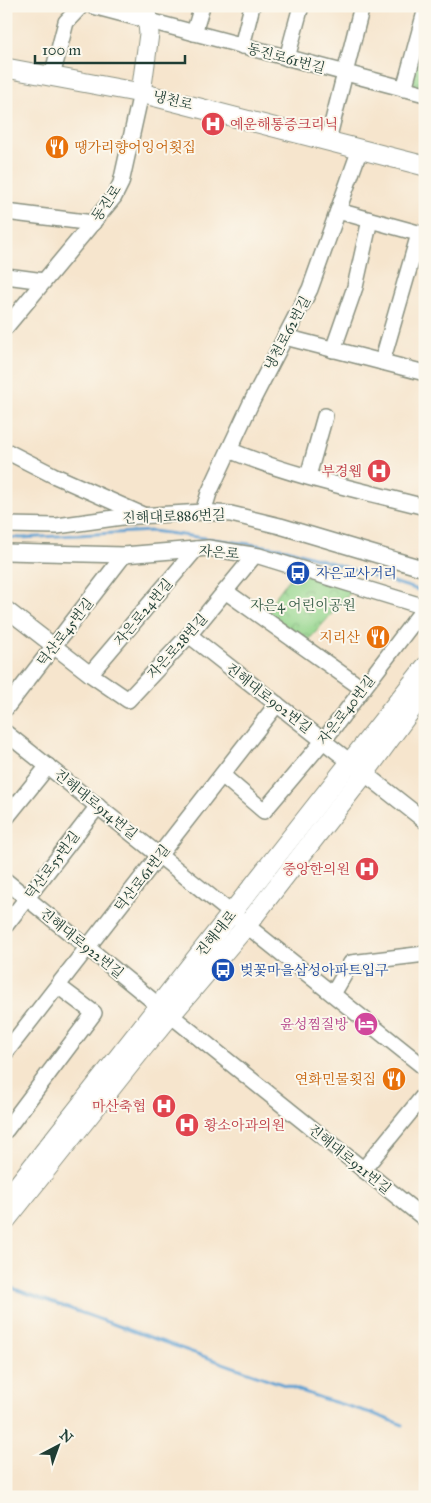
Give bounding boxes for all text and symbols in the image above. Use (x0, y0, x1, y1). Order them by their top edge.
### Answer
scale bar (35, 32, 185, 64)
street label: 동진로61번길 (245, 40, 327, 77)
text: 100 m (42, 41, 82, 59)
street label: 냉천로 (151, 87, 195, 114)
hospital icon: 예운해통증크리닉 (200, 111, 226, 137)
place label: 예운해통증크리닉 (230, 116, 338, 133)
restaurant icon: 땡가리향어잉어횟집 (44, 134, 70, 160)
place label: 땡가리향어잉어횟집 (74, 139, 196, 156)
street label: 동진로 (88, 181, 125, 225)
street label: 냉천로62번길 (261, 293, 314, 373)
hospital icon: 부경웹 (366, 458, 392, 484)
place label: 부경웹 (321, 463, 362, 480)
street label: 진해대로886번길 (122, 506, 226, 527)
street label: 자은로 (198, 542, 240, 563)
bus stop icon: 자은교사거리 (285, 560, 311, 586)
place label: 자은교사거리 (316, 565, 397, 582)
street label: 자은로24번길 (110, 575, 176, 649)
street label: 덕산로45번길 (33, 595, 97, 670)
park label: 자은4 어린이공원 (250, 597, 356, 614)
street label: 자은로28번길 (144, 610, 211, 682)
restaurant icon: 지리산 (365, 624, 391, 650)
place label: 지리산 (319, 629, 360, 646)
street label: 진해대로902번길 (223, 660, 315, 737)
street label: 자은로40번길 (314, 672, 379, 748)
street label: 진해대로914번길 (51, 766, 141, 843)
street label: 덕산로55번길 (21, 828, 83, 903)
street label: 덕산로61번길 (111, 841, 174, 915)
hospital icon: 중앙한의원 (354, 856, 380, 882)
place label: 중앙한의원 (282, 861, 350, 878)
street label: 진해대로922번길 (37, 905, 127, 982)
street label: 진해대로 (193, 907, 240, 960)
bus stop icon: 벚꽃마을삼성아파트입구 (210, 957, 236, 983)
place label: 벚꽃마을삼성아파트입구 (240, 962, 389, 979)
hotel icon: 윤성찜질방 (353, 1011, 379, 1037)
place label: 윤성찜질방 (280, 1016, 348, 1033)
restaurant icon: 연화민물횟집 (381, 1066, 407, 1092)
place label: 연화민물횟집 (295, 1071, 376, 1088)
hospital icon: 마산축협 (151, 1093, 177, 1119)
place label: 마산축협 (92, 1098, 146, 1115)
hospital icon: 황소아과의원 (174, 1112, 200, 1138)
place label: 황소아과의원 (204, 1117, 285, 1134)
street label: 진해대로921번길 (305, 1121, 394, 1198)
north arrow (32, 1420, 82, 1470)
text: N (56, 1426, 76, 1447)

